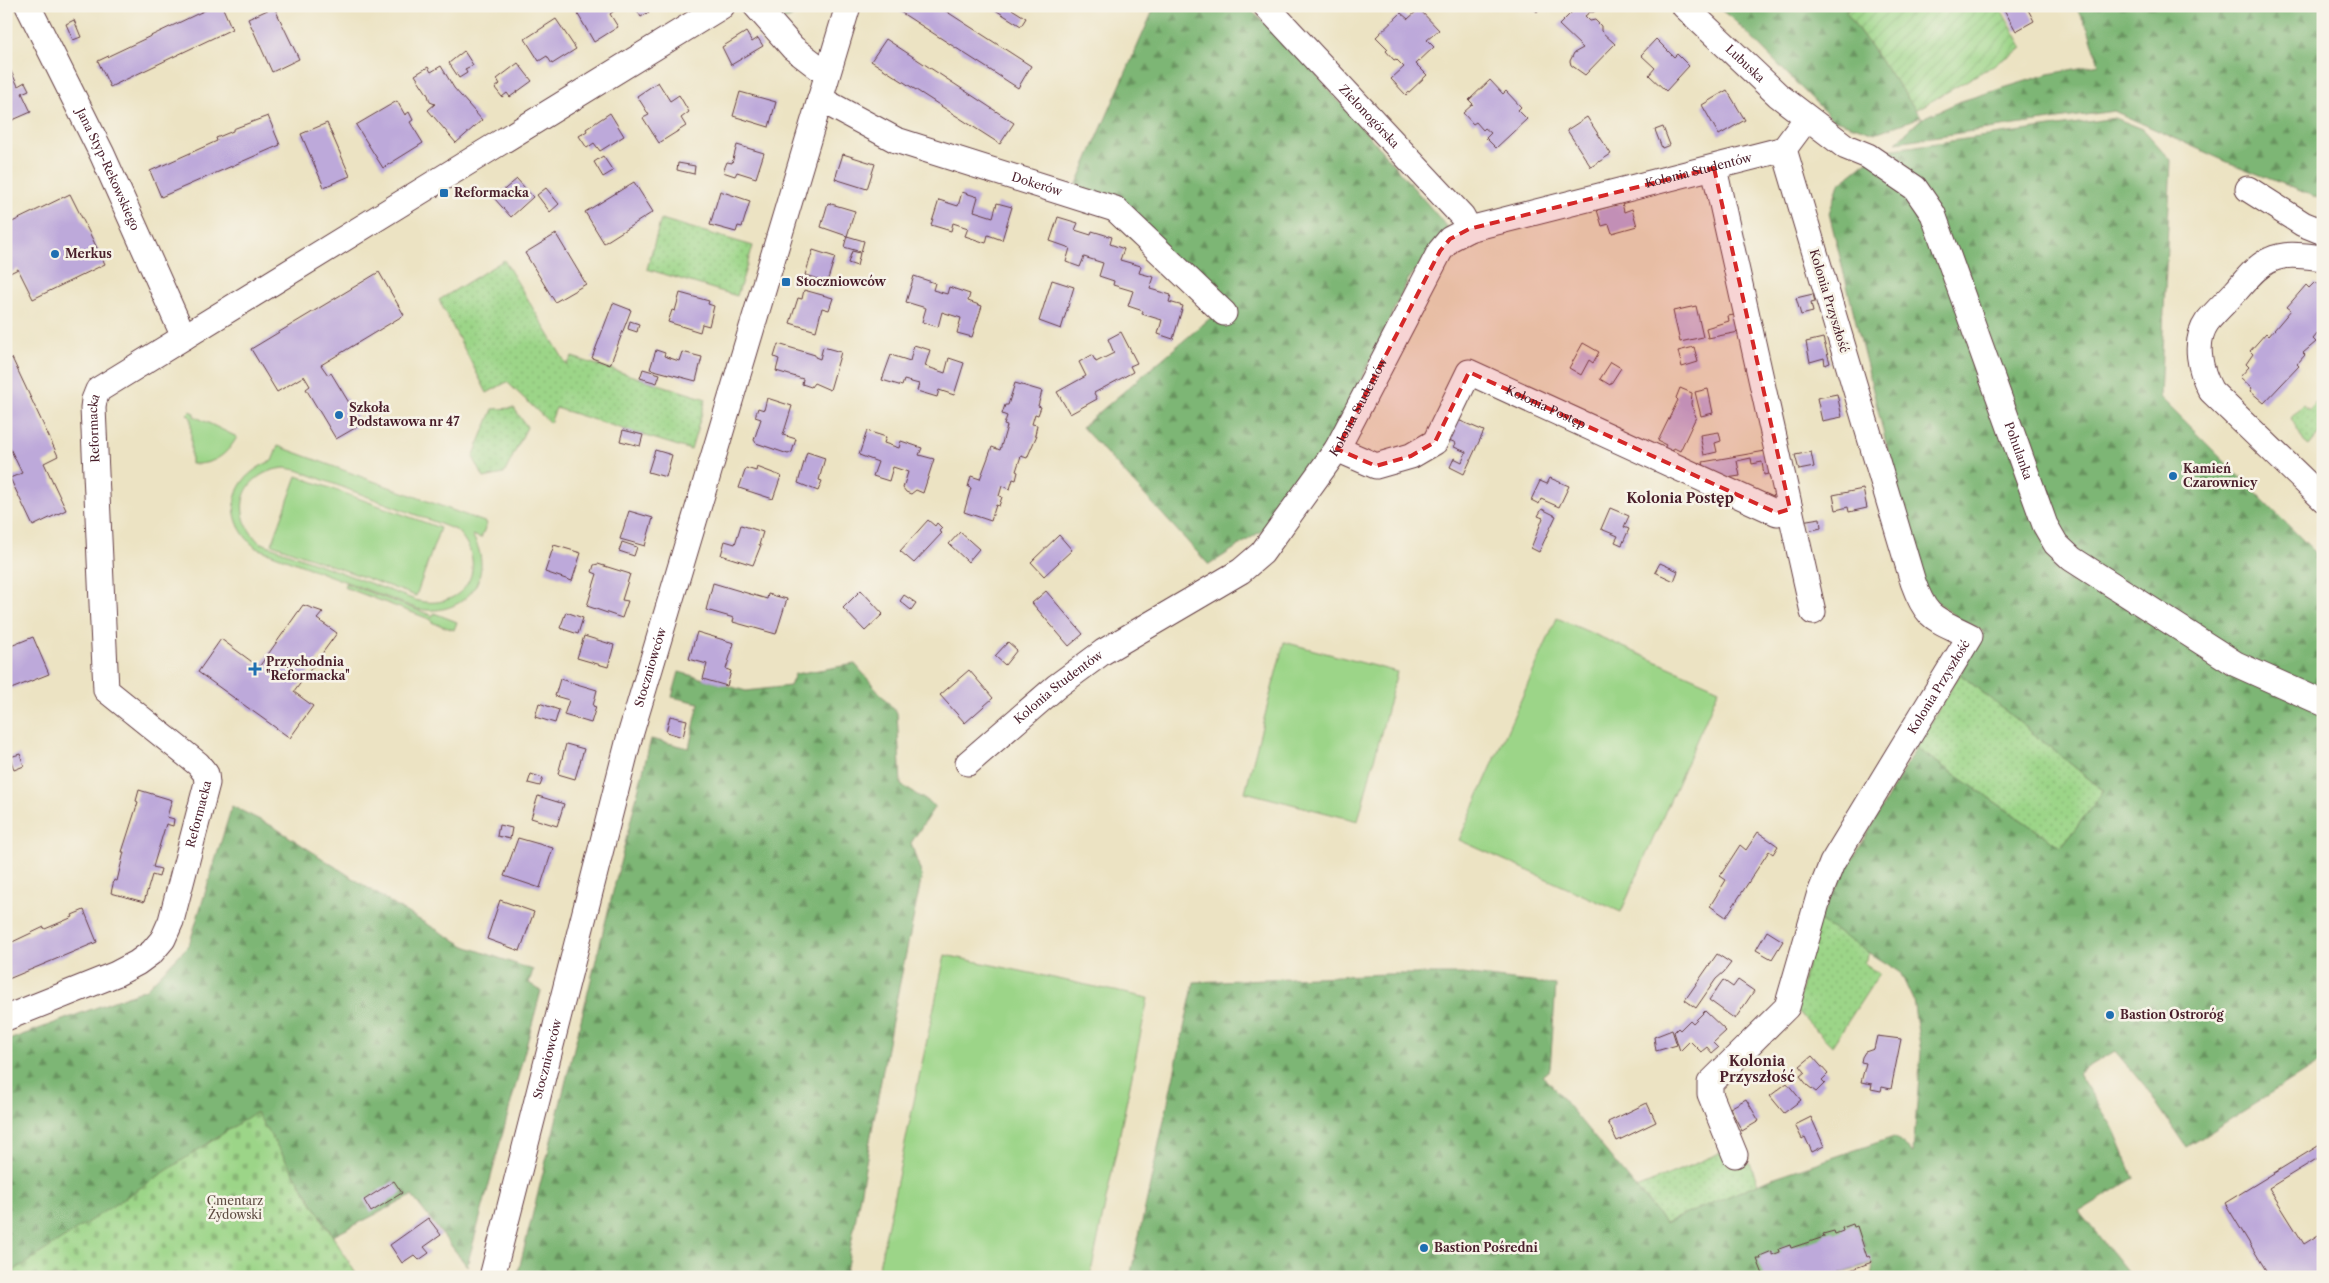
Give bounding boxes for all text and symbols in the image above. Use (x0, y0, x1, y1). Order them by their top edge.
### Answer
street label: Lubuska (1723, 41, 1768, 86)
street label: Zielonogórska (1336, 81, 1403, 151)
street label: Jana Styp-Rekowskiego (72, 104, 143, 233)
street label: Kolonia Studentów (1644, 149, 1754, 191)
street label: Dokerów (1010, 169, 1065, 199)
place label: Reformacka (454, 185, 530, 200)
marker: Reformacka (438, 187, 450, 199)
place label: Merkus (65, 246, 112, 261)
street label: Kolonia Przyszłość (1807, 247, 1852, 354)
marker: Merkus (49, 248, 61, 260)
place label: Stoczniowców (796, 274, 886, 289)
marker: Stoczniowców (780, 276, 792, 288)
street label: Kolonia Studentów (1326, 354, 1391, 459)
street label: Kolonia Postęp (1504, 382, 1588, 431)
street label: Reformacka (85, 391, 103, 463)
place label: Szkoła Podstawowa nr 47 (349, 400, 460, 429)
marker: Szkoła Podstawowa nr 47 (333, 409, 345, 421)
street label: Pohulanka (2001, 420, 2036, 482)
place label: Kamień Czarownicy (2183, 461, 2258, 490)
marker: Kamień Czarownicy (2167, 470, 2179, 482)
district label: Kolonia Postęp (1626, 489, 1734, 507)
street label: Stoczniowców (631, 625, 669, 709)
street label: Kolonia Przyszłość (1904, 637, 1973, 737)
street label: Kolonia Studentów (1011, 646, 1106, 727)
place label: Przychodnia "Reformacka" (266, 654, 350, 683)
marker: Przychodnia "Reformacka" (248, 662, 262, 676)
street label: Reformacka (182, 778, 215, 849)
place label: Bastion Ostroróg (2120, 1007, 2225, 1022)
marker: Bastion Ostroróg (2104, 1009, 2116, 1021)
street label: Stoczniowców (530, 1016, 565, 1101)
district label: Kolonia Przyszłość (1719, 1052, 1795, 1086)
park label: Cmentarz Żydowski (207, 1193, 263, 1222)
place label: Bastion Pośredni (1434, 1240, 1539, 1255)
marker: Bastion Pośredni (1418, 1242, 1430, 1254)

